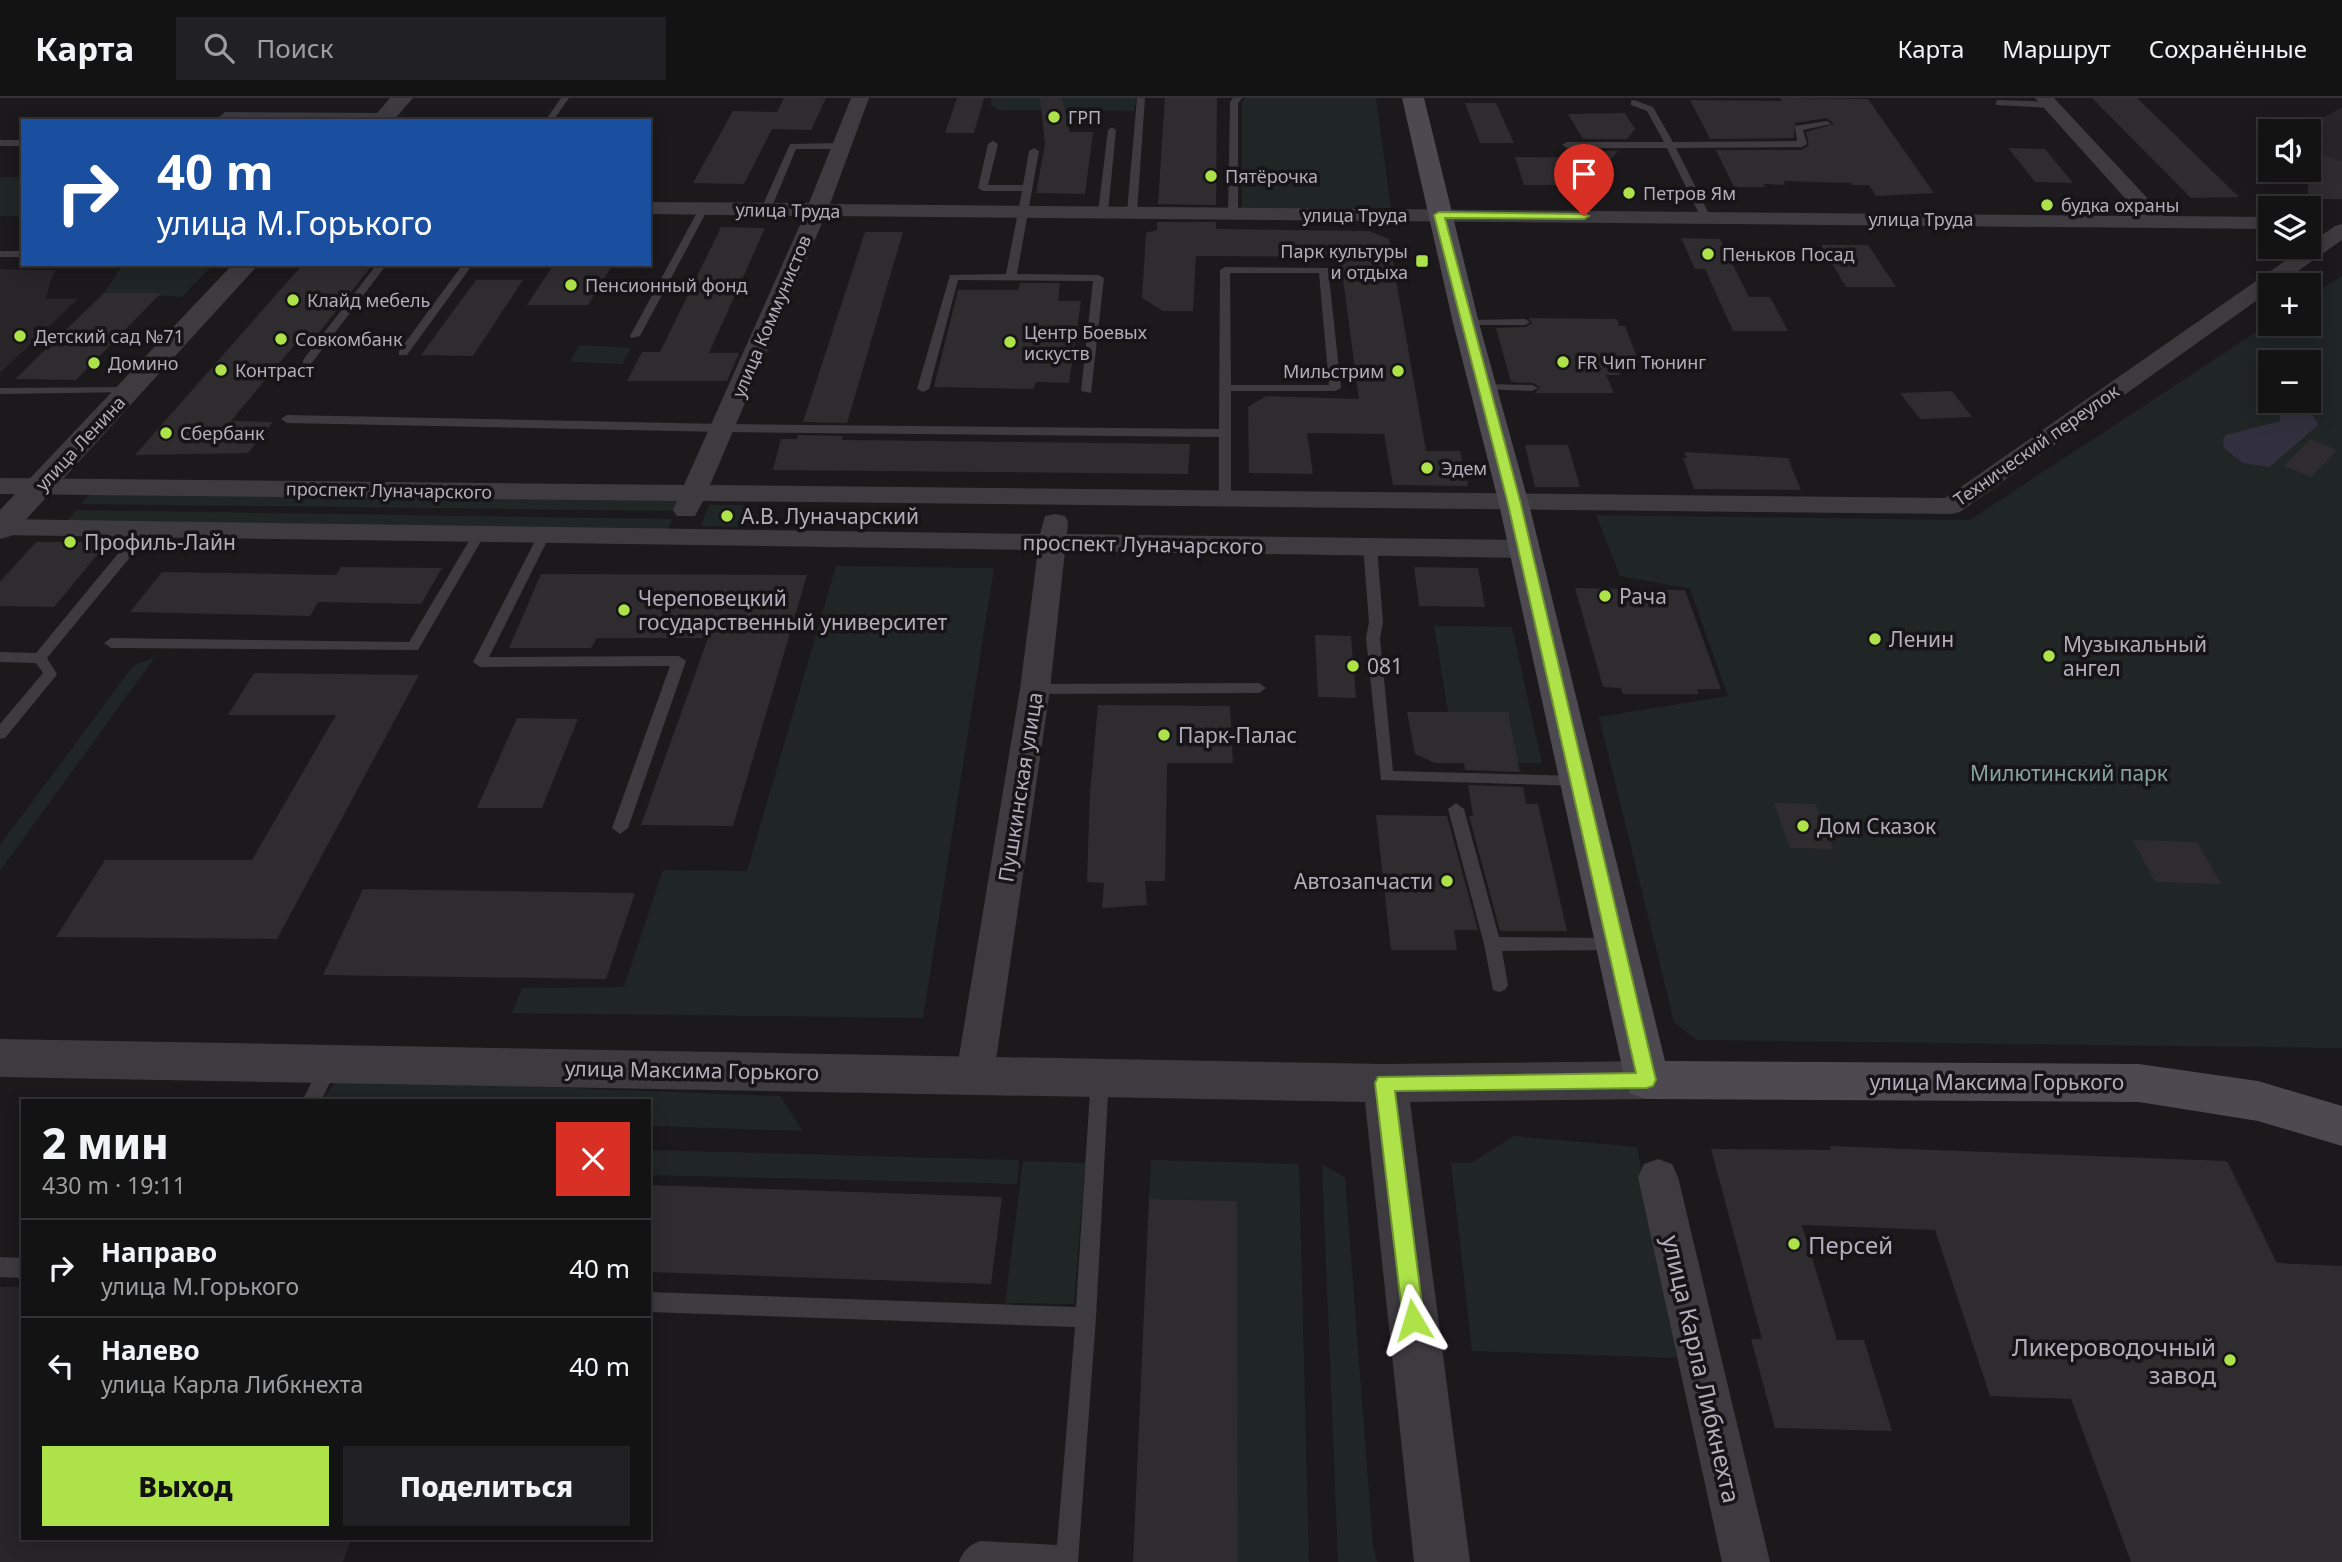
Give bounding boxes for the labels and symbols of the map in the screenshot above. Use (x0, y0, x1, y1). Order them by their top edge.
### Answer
place label: ГРП (1068, 105, 1101, 129)
marker: ГРП (1046, 109, 1062, 125)
pin (1554, 144, 1614, 216)
place label: Пятёрочка (1225, 164, 1318, 188)
marker: Пятёрочка (1203, 168, 1219, 184)
place label: Петров Ям (1643, 181, 1736, 205)
marker: Петров Ям (1621, 185, 1637, 201)
place label: будка охраны (2061, 193, 2179, 217)
street label: улица Труда (735, 197, 841, 223)
marker: будка охраны (2039, 197, 2055, 213)
street label: улица Труда (1303, 203, 1407, 227)
street label: улица Труда (1869, 207, 1973, 231)
street label: улица Коммунистов (726, 231, 816, 401)
place label: Парк культуры и отдыха (1280, 239, 1408, 284)
place label: Пеньков Посад (1722, 242, 1854, 266)
marker: Пеньков Посад (1700, 246, 1716, 262)
marker: Парк культуры и отдыха (1414, 253, 1430, 269)
place label: Пенсионный фонд (585, 273, 748, 297)
marker: Пенсионный фонд (563, 277, 579, 293)
place label: Клайд мебель (307, 288, 430, 312)
marker: Клайд мебель (285, 292, 301, 308)
place label: Центр Боевых искуств (1024, 320, 1148, 365)
place label: Детский сад №71 (34, 324, 184, 348)
place label: Совкомбанк (295, 327, 403, 351)
marker: Детский сад №71 (12, 328, 28, 344)
marker: Совкомбанк (273, 331, 289, 347)
marker: Центр Боевых искуств (1002, 334, 1018, 350)
place label: FR Чип Тюнинг (1577, 350, 1706, 374)
place label: Домино (108, 351, 179, 375)
marker: FR Чип Тюнинг (1555, 354, 1571, 370)
marker: Домино (86, 355, 102, 371)
place label: Контраст (235, 358, 315, 382)
place label: Мильстрим (1283, 359, 1384, 383)
marker: Контраст (213, 362, 229, 378)
marker: Мильстрим (1390, 363, 1406, 379)
street label: Технический переулок (1949, 379, 2124, 511)
street label: улица Ленина (30, 390, 130, 496)
place label: Сбербанк (180, 421, 265, 445)
marker: Сбербанк (158, 425, 174, 441)
place label: Эдем (1441, 456, 1487, 480)
marker: Эдем (1419, 460, 1435, 476)
street label: проспект Луначарского (286, 476, 492, 504)
place label: А.В. Луначарский (741, 502, 919, 530)
marker: А.В. Луначарский (719, 508, 735, 524)
place label: Профиль-Лайн (84, 528, 236, 556)
street label: проспект Луначарского (1022, 528, 1264, 560)
marker: Профиль-Лайн (62, 534, 78, 550)
place label: Рача (1619, 582, 1667, 610)
place label: Череповецкий государственный университет (638, 584, 948, 636)
marker: Рача (1597, 588, 1613, 604)
marker: Череповецкий государственный университет (616, 602, 632, 618)
place label: Ленин (1889, 625, 1954, 653)
place label: Музыкальный ангел (2063, 630, 2207, 682)
marker: Ленин (1867, 631, 1883, 647)
marker: Музыкальный ангел (2041, 648, 2057, 664)
place label: 081 (1367, 652, 1403, 680)
marker: 081 (1345, 658, 1361, 674)
street label: Пушкинская улица (991, 690, 1049, 884)
place label: Парк-Палас (1178, 721, 1297, 749)
marker: Парк-Палас (1156, 727, 1172, 743)
park label: Милютинский парк (1970, 759, 2168, 787)
place label: Дом Сказок (1817, 812, 1936, 840)
marker: Дом Сказок (1795, 818, 1811, 834)
place label: Автозапчасти (1294, 867, 1433, 895)
marker: Автозапчасти (1439, 873, 1455, 889)
street label: улица Максима Горького (565, 1054, 819, 1086)
street label: улица Максима Горького (1870, 1068, 2124, 1096)
place label: Персей (1808, 1228, 1893, 1261)
street label: улица Карла Либкнехта (1655, 1232, 1749, 1506)
marker: Персей (1786, 1236, 1802, 1252)
position arrow (1376, 1283, 1450, 1357)
place label: Ликероводочный завод (2012, 1330, 2216, 1391)
marker: Ликероводочный завод (2222, 1352, 2238, 1368)

